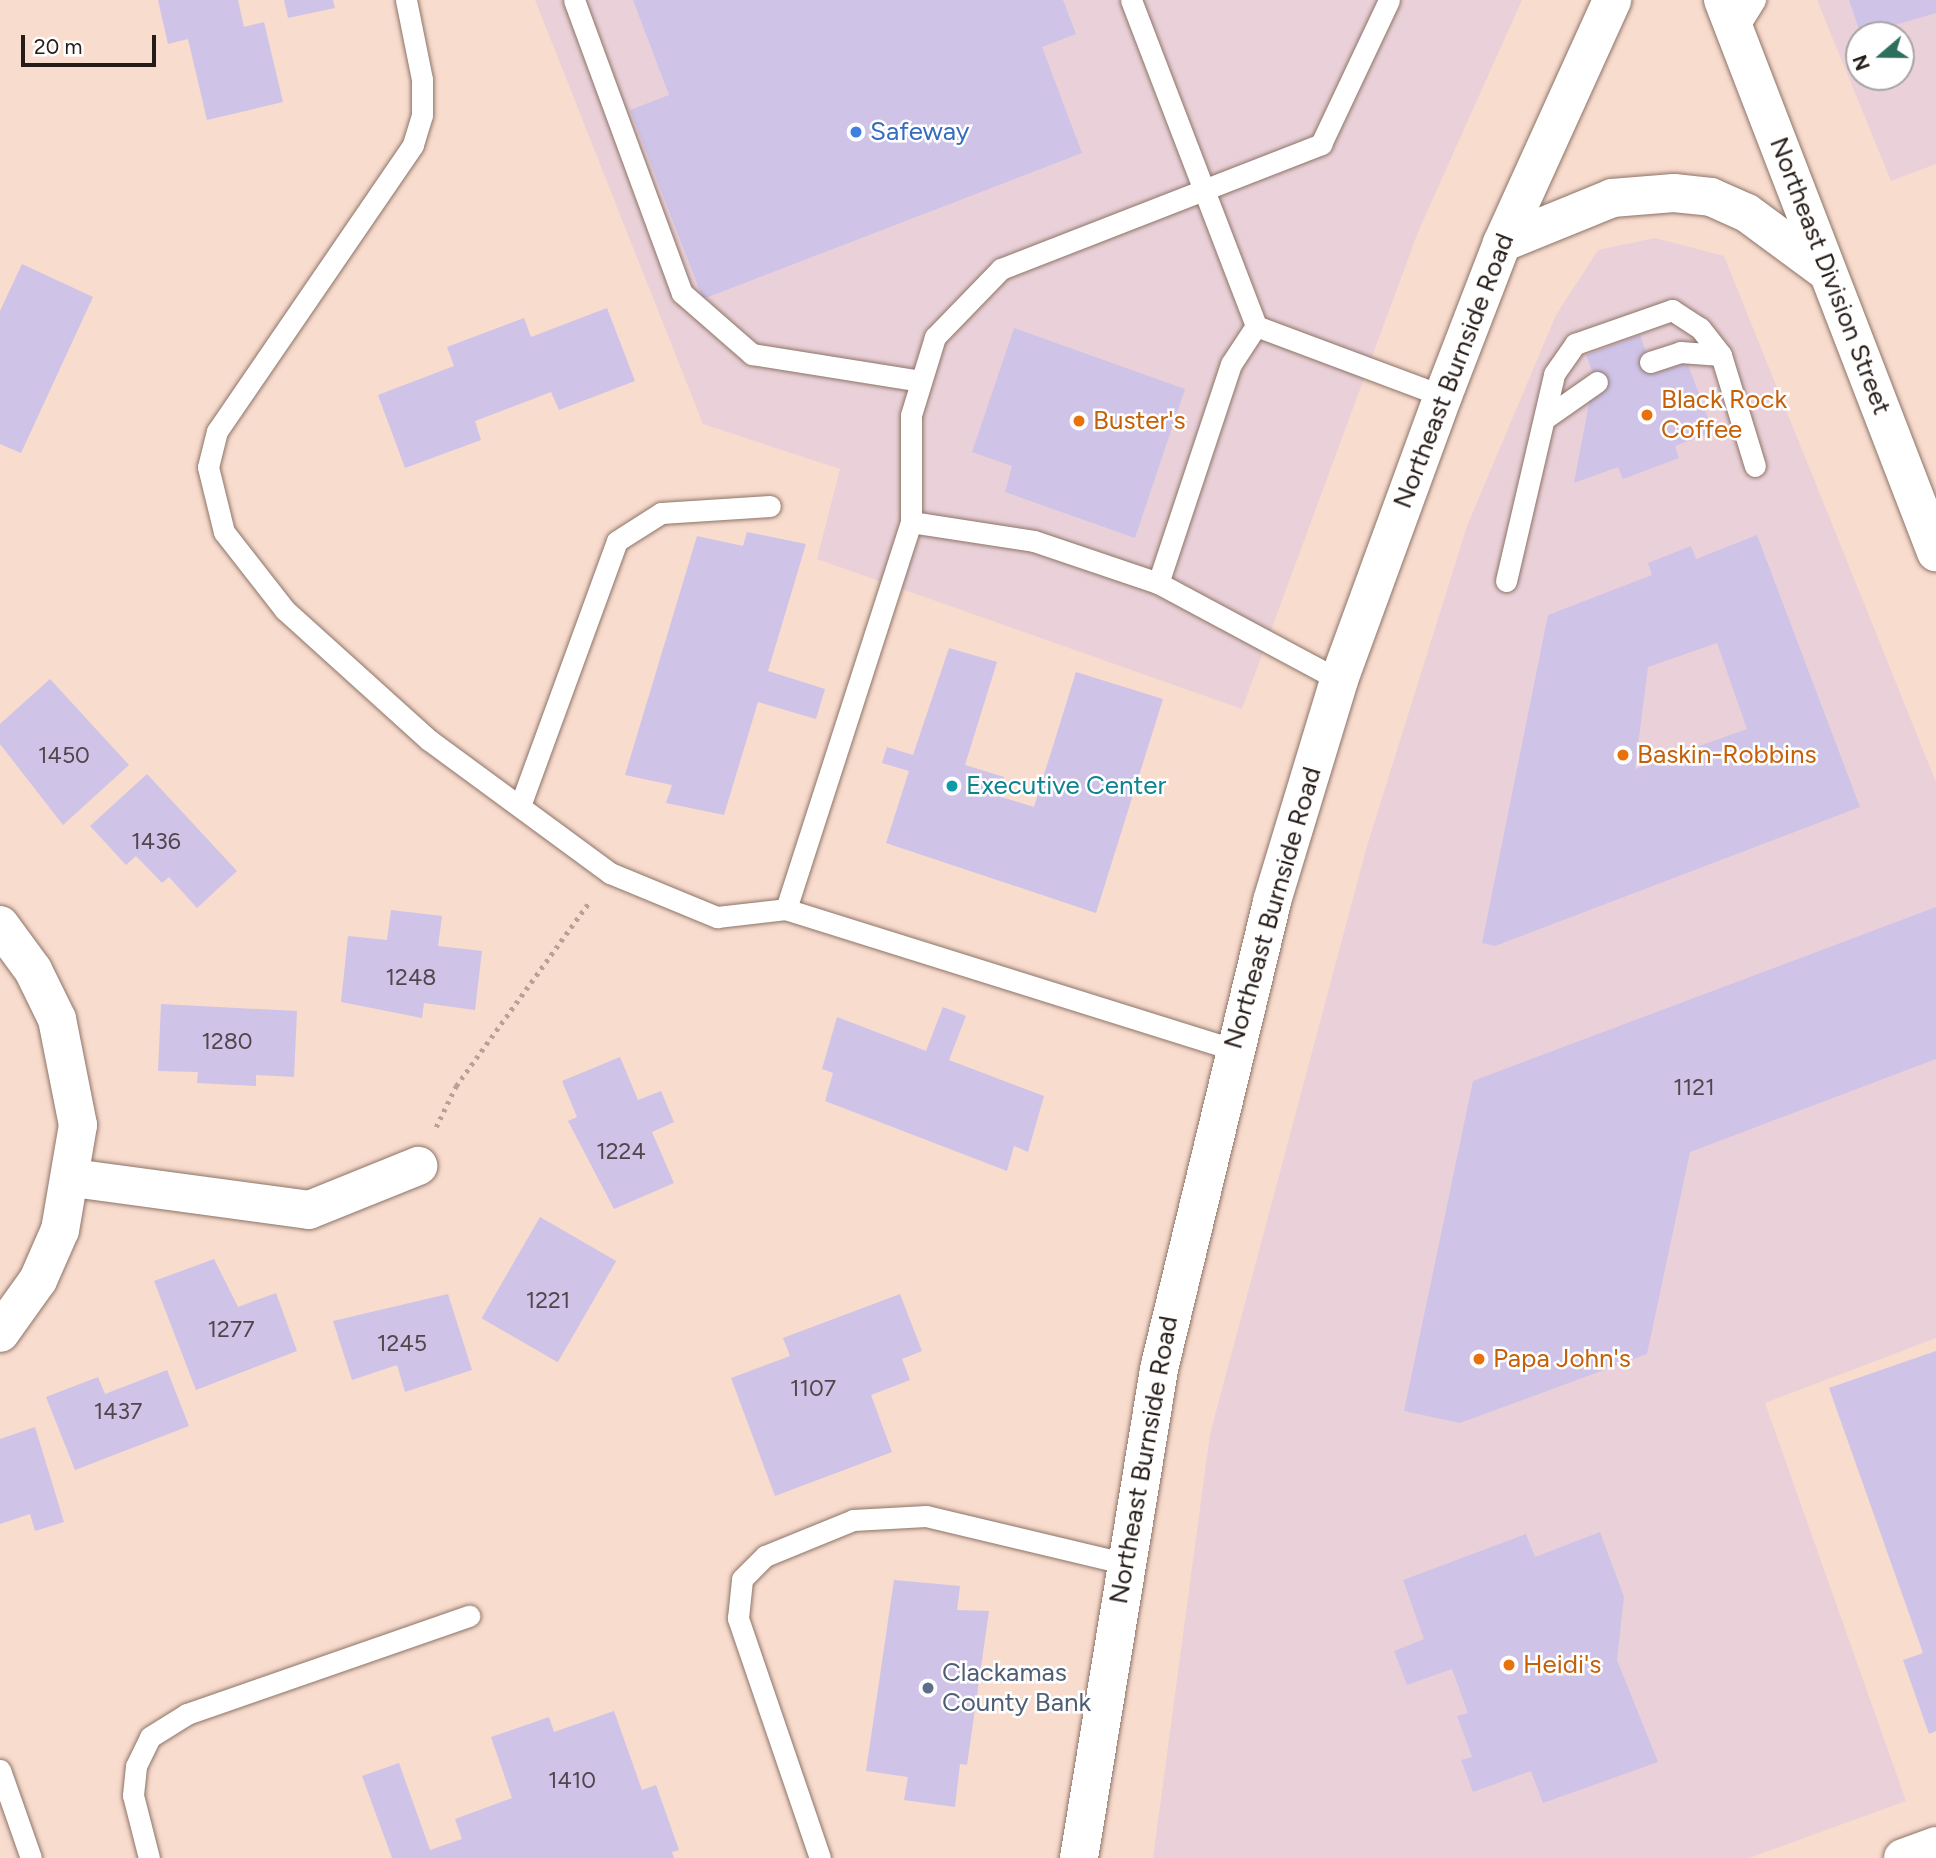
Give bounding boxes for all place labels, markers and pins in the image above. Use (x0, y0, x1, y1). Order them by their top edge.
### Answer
place label: Safeway (870, 116, 969, 148)
marker: Safeway (848, 124, 864, 140)
place label: Black Rock Coffee (1661, 384, 1787, 446)
place label: Buster's (1093, 405, 1186, 437)
marker: Black Rock Coffee (1639, 407, 1655, 423)
marker: Buster's (1071, 413, 1087, 429)
place label: Baskin-Robbins (1637, 739, 1817, 771)
marker: Baskin-Robbins (1615, 747, 1631, 763)
place label: Executive Center (966, 770, 1166, 802)
marker: Executive Center (944, 778, 960, 794)
place label: Papa John's (1493, 1343, 1631, 1375)
marker: Papa John's (1471, 1351, 1487, 1367)
place label: Heidi's (1523, 1649, 1601, 1681)
place label: Clackamas County Bank (942, 1657, 1091, 1718)
marker: Heidi's (1501, 1657, 1517, 1673)
marker: Clackamas County Bank (920, 1680, 936, 1696)

